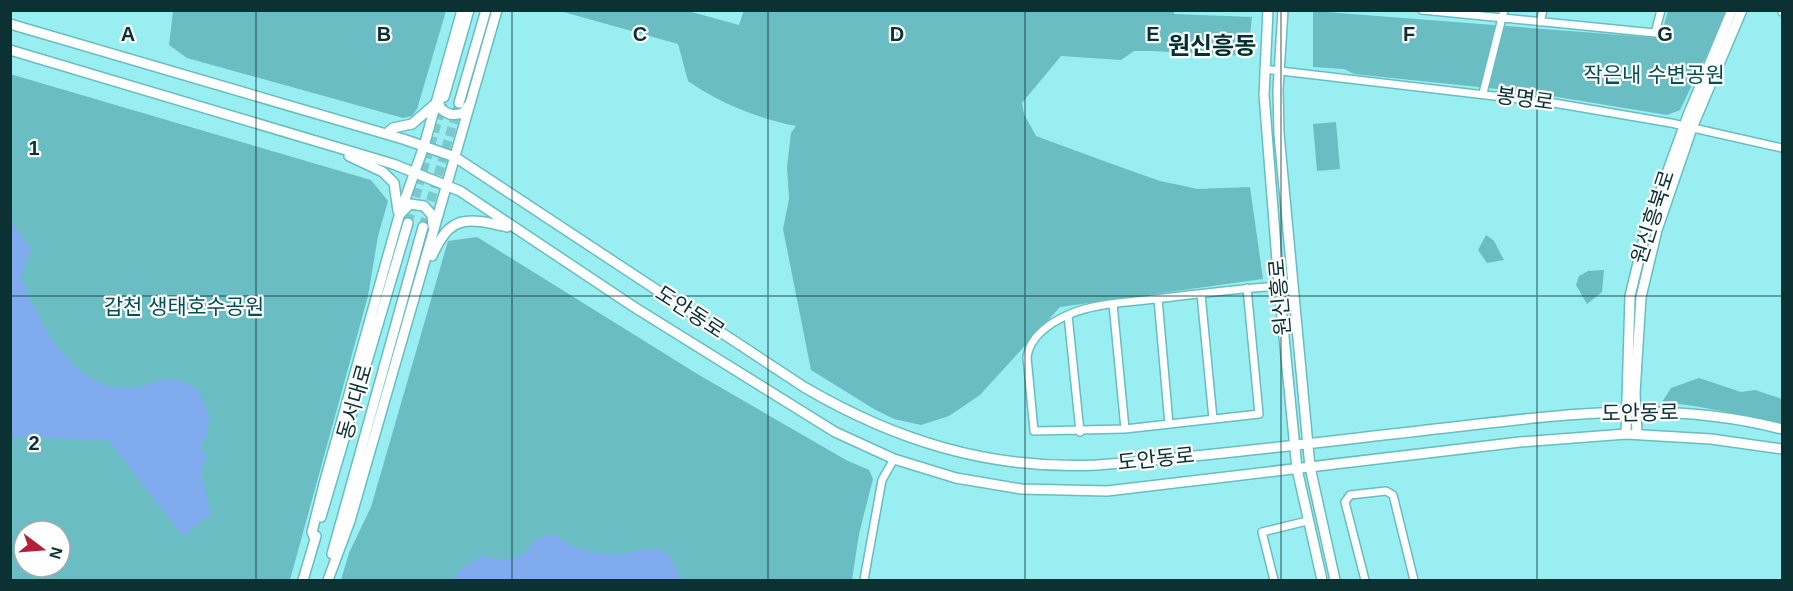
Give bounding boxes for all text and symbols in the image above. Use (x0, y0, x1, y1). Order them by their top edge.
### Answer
text: A (121, 23, 135, 45)
text: B (377, 23, 391, 45)
text: C (633, 23, 647, 45)
text: D (890, 23, 904, 45)
text: E (1146, 23, 1160, 45)
text: F (1403, 23, 1415, 45)
text: G (1657, 23, 1673, 45)
district label: 원신흥동 (1168, 32, 1256, 59)
park label: 작은내 수변공원 (1583, 63, 1725, 86)
street label: 봉명로 (1495, 83, 1555, 114)
text: 1 (28, 137, 40, 159)
street label: 원신흥북로 (1627, 167, 1678, 266)
street label: 원신흥로 (1265, 258, 1294, 337)
street label: 도안동로 (652, 281, 729, 342)
park label: 갑천 생태호수공원 (104, 295, 264, 318)
street label: 동서대로 (333, 362, 376, 442)
street label: 도안동로 (1601, 400, 1679, 425)
text: 2 (28, 432, 40, 454)
street label: 도안동로 (1116, 443, 1196, 474)
north arrow (12, 519, 72, 579)
text: N (46, 545, 66, 561)

